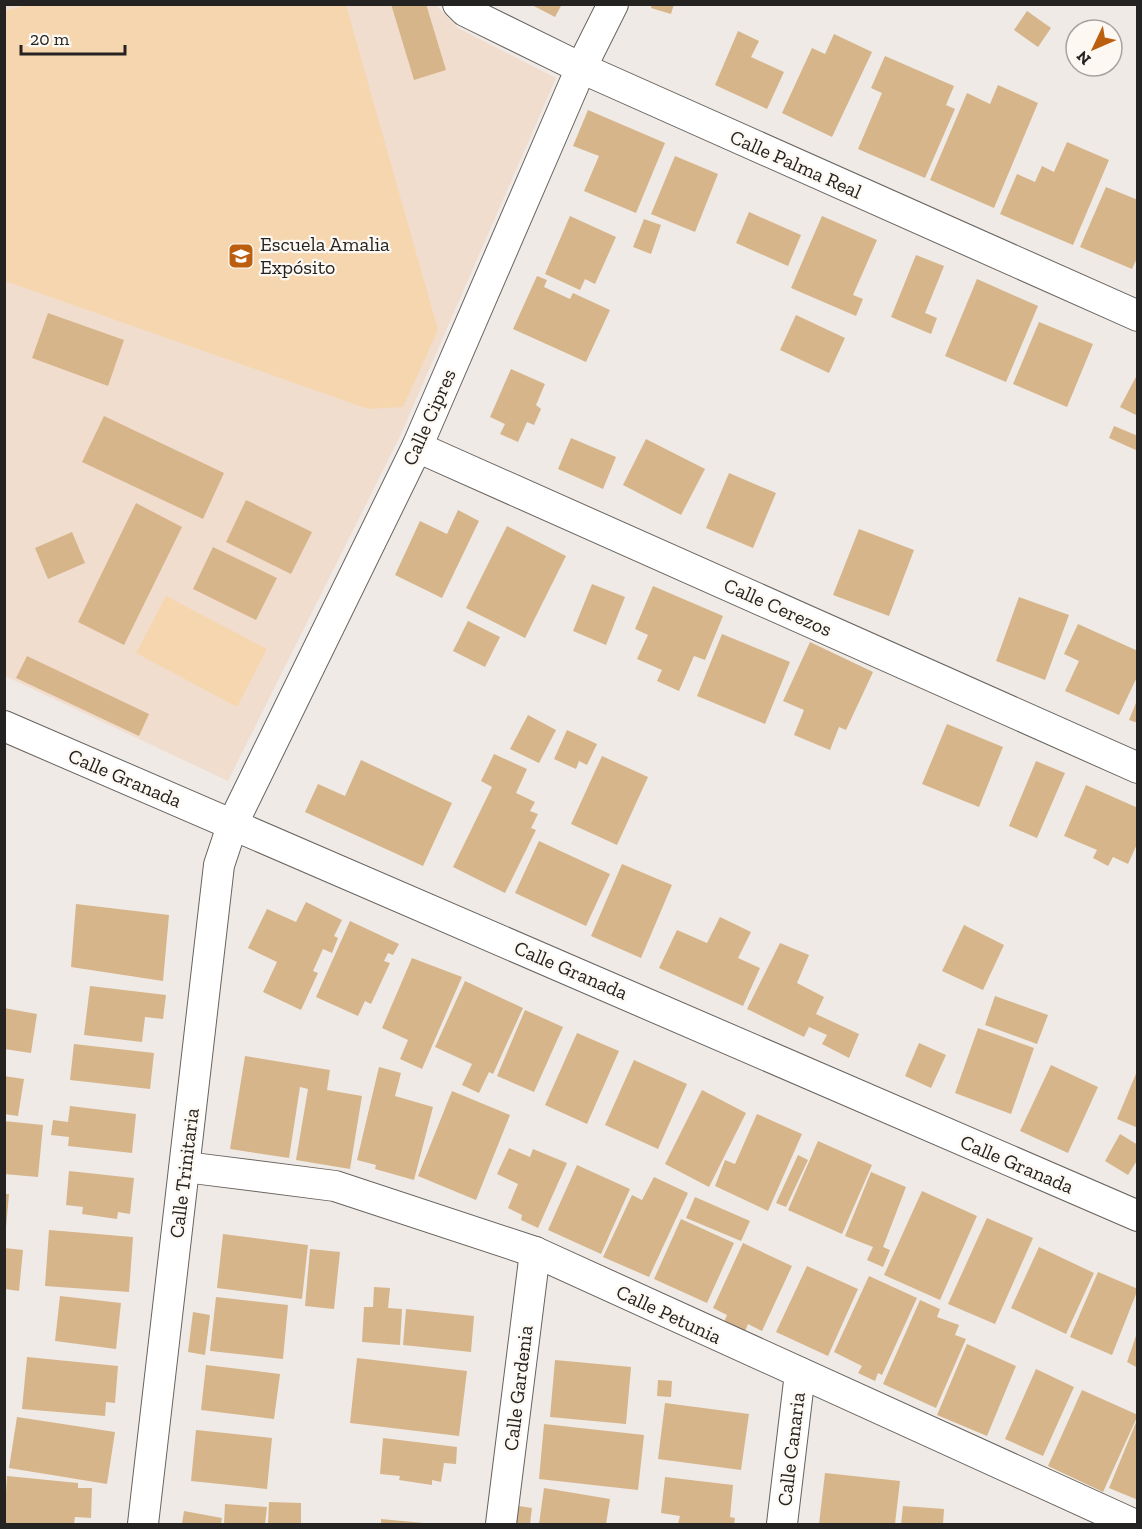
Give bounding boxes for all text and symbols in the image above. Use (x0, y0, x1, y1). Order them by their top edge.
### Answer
scale bar (21, 18, 124, 56)
north arrow (1064, 18, 1124, 78)
text: 20 m (30, 28, 70, 50)
text: N (1073, 47, 1095, 69)
street label: Calle Palma Real (727, 124, 865, 204)
place label: Escuela Amalia Expósito (260, 232, 390, 279)
school or university icon: Escuela Amalia Expósito (226, 241, 256, 271)
street label: Calle Cipres (397, 365, 461, 469)
street label: Calle Cerezos (720, 573, 836, 641)
street label: Calle Granada (65, 743, 186, 813)
street label: Calle Granada (511, 935, 632, 1005)
street label: Calle Trinitaria (164, 1106, 204, 1239)
street label: Calle Granada (957, 1129, 1078, 1199)
street label: Calle Petunia (613, 1279, 726, 1349)
street label: Calle Gardenia (498, 1324, 538, 1452)
street label: Calle Canaria (772, 1390, 810, 1507)

